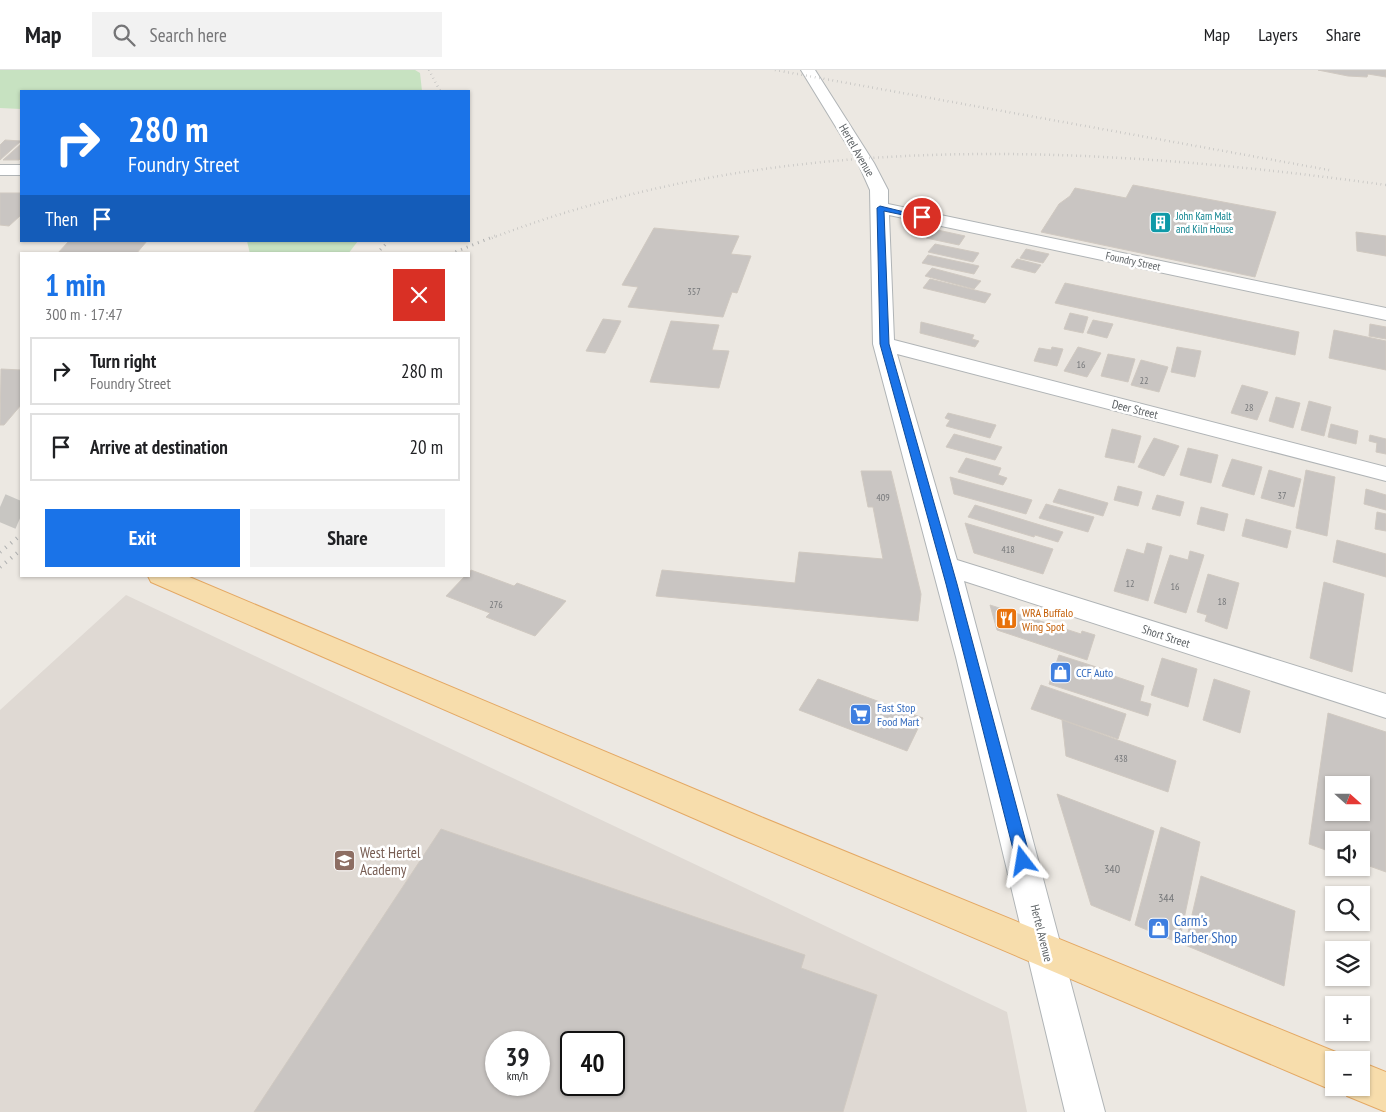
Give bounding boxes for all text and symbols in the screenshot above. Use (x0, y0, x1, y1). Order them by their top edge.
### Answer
search box (92, 12, 442, 57)
text: Map (25, 19, 62, 50)
icon: search (110, 21, 138, 49)
text: Search here (150, 23, 227, 47)
text: Map (1204, 23, 1230, 46)
text: Layers (1258, 23, 1298, 46)
text: Share (1326, 23, 1361, 46)
text: 280 m (128, 106, 209, 152)
icon: right (45, 110, 110, 175)
street label: Hertel Avenue (836, 121, 878, 179)
text: Foundry Street (128, 150, 239, 178)
pin (901, 196, 943, 238)
icon: arrive (908, 203, 936, 231)
icon: arrive (88, 205, 116, 233)
text: Then (45, 207, 78, 231)
place label: John Kam Malt and Kiln House (1175, 209, 1234, 236)
building icon: John Kam Malt and Kiln House (1148, 210, 1172, 234)
street label: Foundry Street (1104, 248, 1162, 274)
text: 1 min (45, 265, 106, 304)
button: close (393, 269, 445, 321)
house number: 357 (687, 285, 701, 298)
text: 300 m · 17:47 (45, 304, 123, 324)
text: Turn right (90, 349, 156, 373)
icon: right (47, 357, 75, 385)
house number: 16 (1077, 358, 1086, 371)
text: 280 m (401, 359, 443, 383)
text: Foundry Street (90, 373, 171, 393)
house number: 22 (1140, 374, 1149, 387)
street label: Deer Street (1110, 396, 1160, 422)
house number: 28 (1245, 401, 1254, 414)
icon: arrive (47, 433, 75, 461)
text: Arrive at destination (90, 435, 228, 459)
text: 20 m (410, 435, 443, 459)
house number: 37 (1278, 489, 1287, 502)
house number: 409 (876, 491, 890, 504)
button: Exit (45, 509, 240, 567)
button: Share (250, 509, 445, 567)
house number: 418 (1001, 543, 1015, 556)
house number: 12 (1126, 577, 1135, 590)
house number: 16 (1171, 580, 1180, 593)
house number: 18 (1218, 595, 1227, 608)
house number: 276 (489, 598, 503, 611)
place label: WRA Buffalo Wing Spot (1022, 605, 1073, 634)
restaurant icon: WRA Buffalo Wing Spot (994, 607, 1018, 631)
street label: Short Street (1140, 621, 1193, 651)
shop icon: CCF Auto (1048, 660, 1072, 684)
place label: CCF Auto (1076, 665, 1113, 680)
place label: Fast Stop Food Mart (877, 700, 920, 729)
supermarket icon: Fast Stop Food Mart (849, 702, 873, 726)
house number: 438 (1114, 752, 1128, 765)
north arrow (1325, 776, 1370, 821)
map controls (1325, 776, 1370, 1096)
button: sound (1325, 831, 1370, 876)
position arrow (996, 834, 1048, 886)
place label: West Hertel Academy (360, 843, 421, 879)
school or university icon: West Hertel Academy (332, 849, 356, 873)
house number: 340 (1104, 861, 1120, 876)
button: search (1325, 886, 1370, 931)
house number: 344 (1158, 890, 1175, 905)
street label: Hertel Avenue (1028, 903, 1056, 963)
place label: Carm's Barber Shop (1174, 911, 1237, 947)
shop icon: Carm's Barber Shop (1146, 917, 1170, 941)
button: layers (1325, 941, 1370, 986)
button: + (1325, 996, 1370, 1041)
speed limit sign: 40 (560, 1031, 625, 1096)
text: 39 (506, 1041, 529, 1073)
button: − (1325, 1051, 1370, 1096)
text: km/h (507, 1068, 528, 1083)

